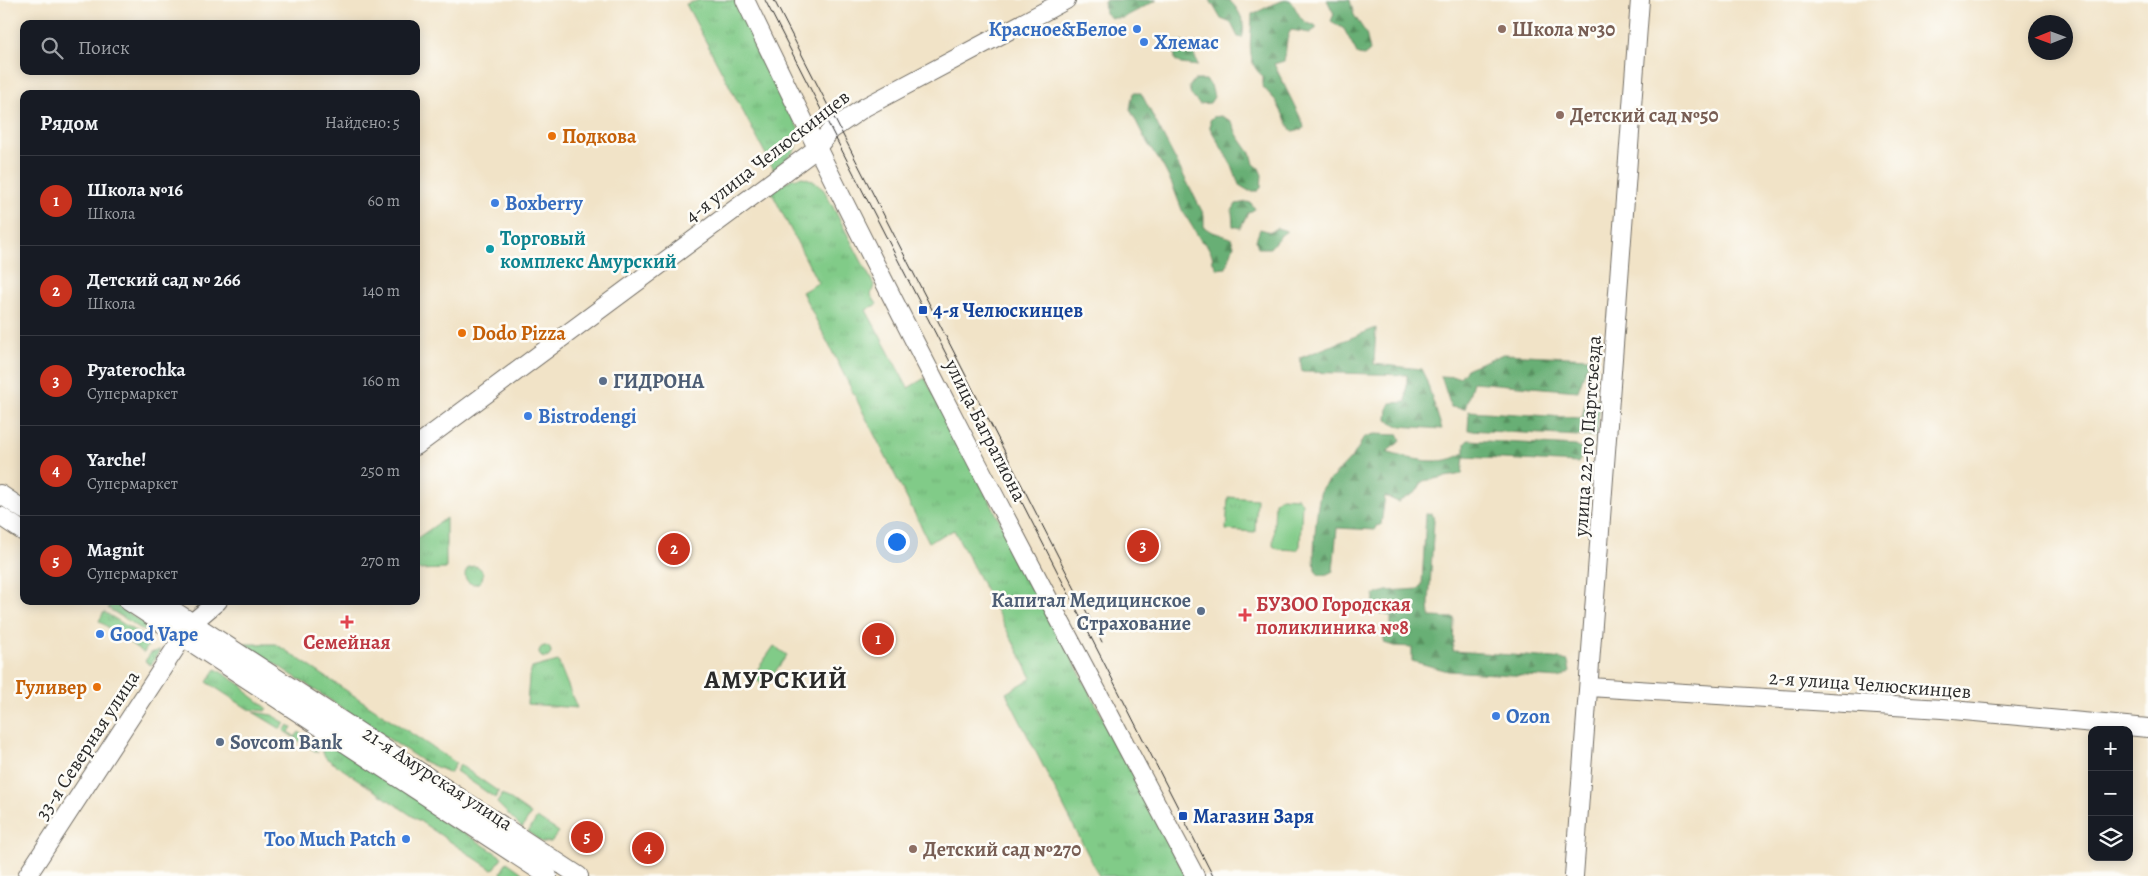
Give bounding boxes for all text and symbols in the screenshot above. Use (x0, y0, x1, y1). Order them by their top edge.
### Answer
north arrow (2028, 15, 2073, 60)
place label: Красное&Белое (989, 16, 1127, 43)
place label: Школа №30 (1512, 16, 1615, 43)
search box (20, 20, 420, 75)
marker: Красное&Белое (1131, 23, 1143, 35)
marker: Школа №30 (1496, 23, 1508, 35)
place label: Хлемас (1154, 29, 1219, 56)
icon: search (38, 34, 66, 62)
text: Поиск (78, 35, 130, 61)
marker: Хлемас (1138, 36, 1150, 48)
street label: 4-я улица Челюскинцев (679, 83, 855, 229)
place label: Детский сад №50 (1570, 102, 1719, 129)
text: Рядом (40, 109, 98, 137)
marker: Детский сад №50 (1554, 109, 1566, 121)
text: Найдено: 5 (325, 112, 400, 134)
place label: Подкова (562, 123, 637, 150)
marker: Подкова (546, 130, 558, 142)
text: Школа №16 (87, 177, 183, 203)
text: 1 (53, 190, 59, 212)
text: 60 m (368, 190, 400, 212)
place label: Boxberry (505, 190, 584, 217)
marker: Boxberry (489, 197, 501, 209)
text: Школа (87, 203, 135, 225)
place label: Торговый комплекс Амурский (500, 225, 677, 275)
marker: Торговый комплекс Амурский (484, 243, 496, 255)
text: Детский сад № 266 (87, 267, 241, 293)
text: 2 (52, 280, 60, 302)
text: 140 m (362, 280, 400, 302)
text: Школа (87, 293, 135, 315)
place label: 4-я Челюскинцев (933, 297, 1083, 324)
marker: 4-я Челюскинцев (917, 304, 929, 316)
place label: Dodo Pizza (472, 320, 566, 347)
marker: Dodo Pizza (456, 327, 468, 339)
street label: улица 22-го Партсъезда (1567, 334, 1608, 539)
street label: улица Багратиона (938, 354, 1033, 506)
text: Pyaterochka (87, 357, 186, 383)
place label: ГИДРОНА (613, 368, 705, 395)
text: 3 (53, 370, 59, 392)
text: 160 m (362, 370, 400, 392)
marker: ГИДРОНА (597, 375, 609, 387)
text: Супермаркет (87, 383, 178, 405)
place label: Bistrodengi (538, 403, 637, 430)
marker: Bistrodengi (522, 410, 534, 422)
text: Yarche! (87, 447, 146, 473)
text: 4 (52, 460, 60, 482)
text: 250 m (361, 460, 400, 482)
text: Супермаркет (87, 473, 178, 495)
pin: 3 (1127, 527, 1159, 565)
your location (884, 529, 910, 555)
pin: 2 (658, 530, 690, 568)
text: Magnit (87, 537, 144, 563)
text: 5 (53, 550, 59, 572)
text: 270 m (361, 550, 400, 572)
text: Супермаркет (87, 563, 178, 585)
place label: Капитал Медицинское Страхование (991, 587, 1191, 637)
place label: БУЗОО Городская поликлиника №8 (1256, 591, 1411, 641)
marker: Капитал Медицинское Страхование (1195, 605, 1207, 617)
marker: БУЗОО Городская поликлиника №8 (1238, 608, 1252, 622)
marker: Семейная (341, 616, 353, 628)
pin: 1 (862, 620, 894, 658)
place label: Good Vape (110, 621, 198, 648)
marker: Good Vape (94, 628, 106, 640)
place label: Семейная (303, 629, 391, 656)
district label: АМУРСКИЙ (703, 663, 848, 697)
street label: 2-я улица Челюскинцев (1768, 664, 1972, 705)
street label: 33-я Северная улица (29, 665, 146, 825)
place label: Гуливер (15, 674, 87, 701)
marker: Гуливер (91, 681, 103, 693)
place label: Ozon (1506, 703, 1550, 730)
marker: Ozon (1490, 710, 1502, 722)
street label: 21-я Амурская улица (357, 720, 519, 838)
map controls (2088, 726, 2133, 861)
button: + (2088, 726, 2133, 771)
place label: Sovcom Bank (230, 729, 343, 756)
marker: Sovcom Bank (214, 736, 226, 748)
button: − (2088, 771, 2133, 816)
place label: Магазин Заря (1193, 803, 1314, 830)
marker: Магазин Заря (1177, 810, 1189, 822)
button: layers (2088, 816, 2133, 861)
pin: 5 (571, 818, 603, 856)
place label: Too Much Patch (264, 826, 396, 853)
pin: 4 (632, 829, 664, 867)
marker: Too Much Patch (400, 833, 412, 845)
place label: Детский сад №270 (923, 836, 1081, 863)
marker: Детский сад №270 (907, 843, 919, 855)

